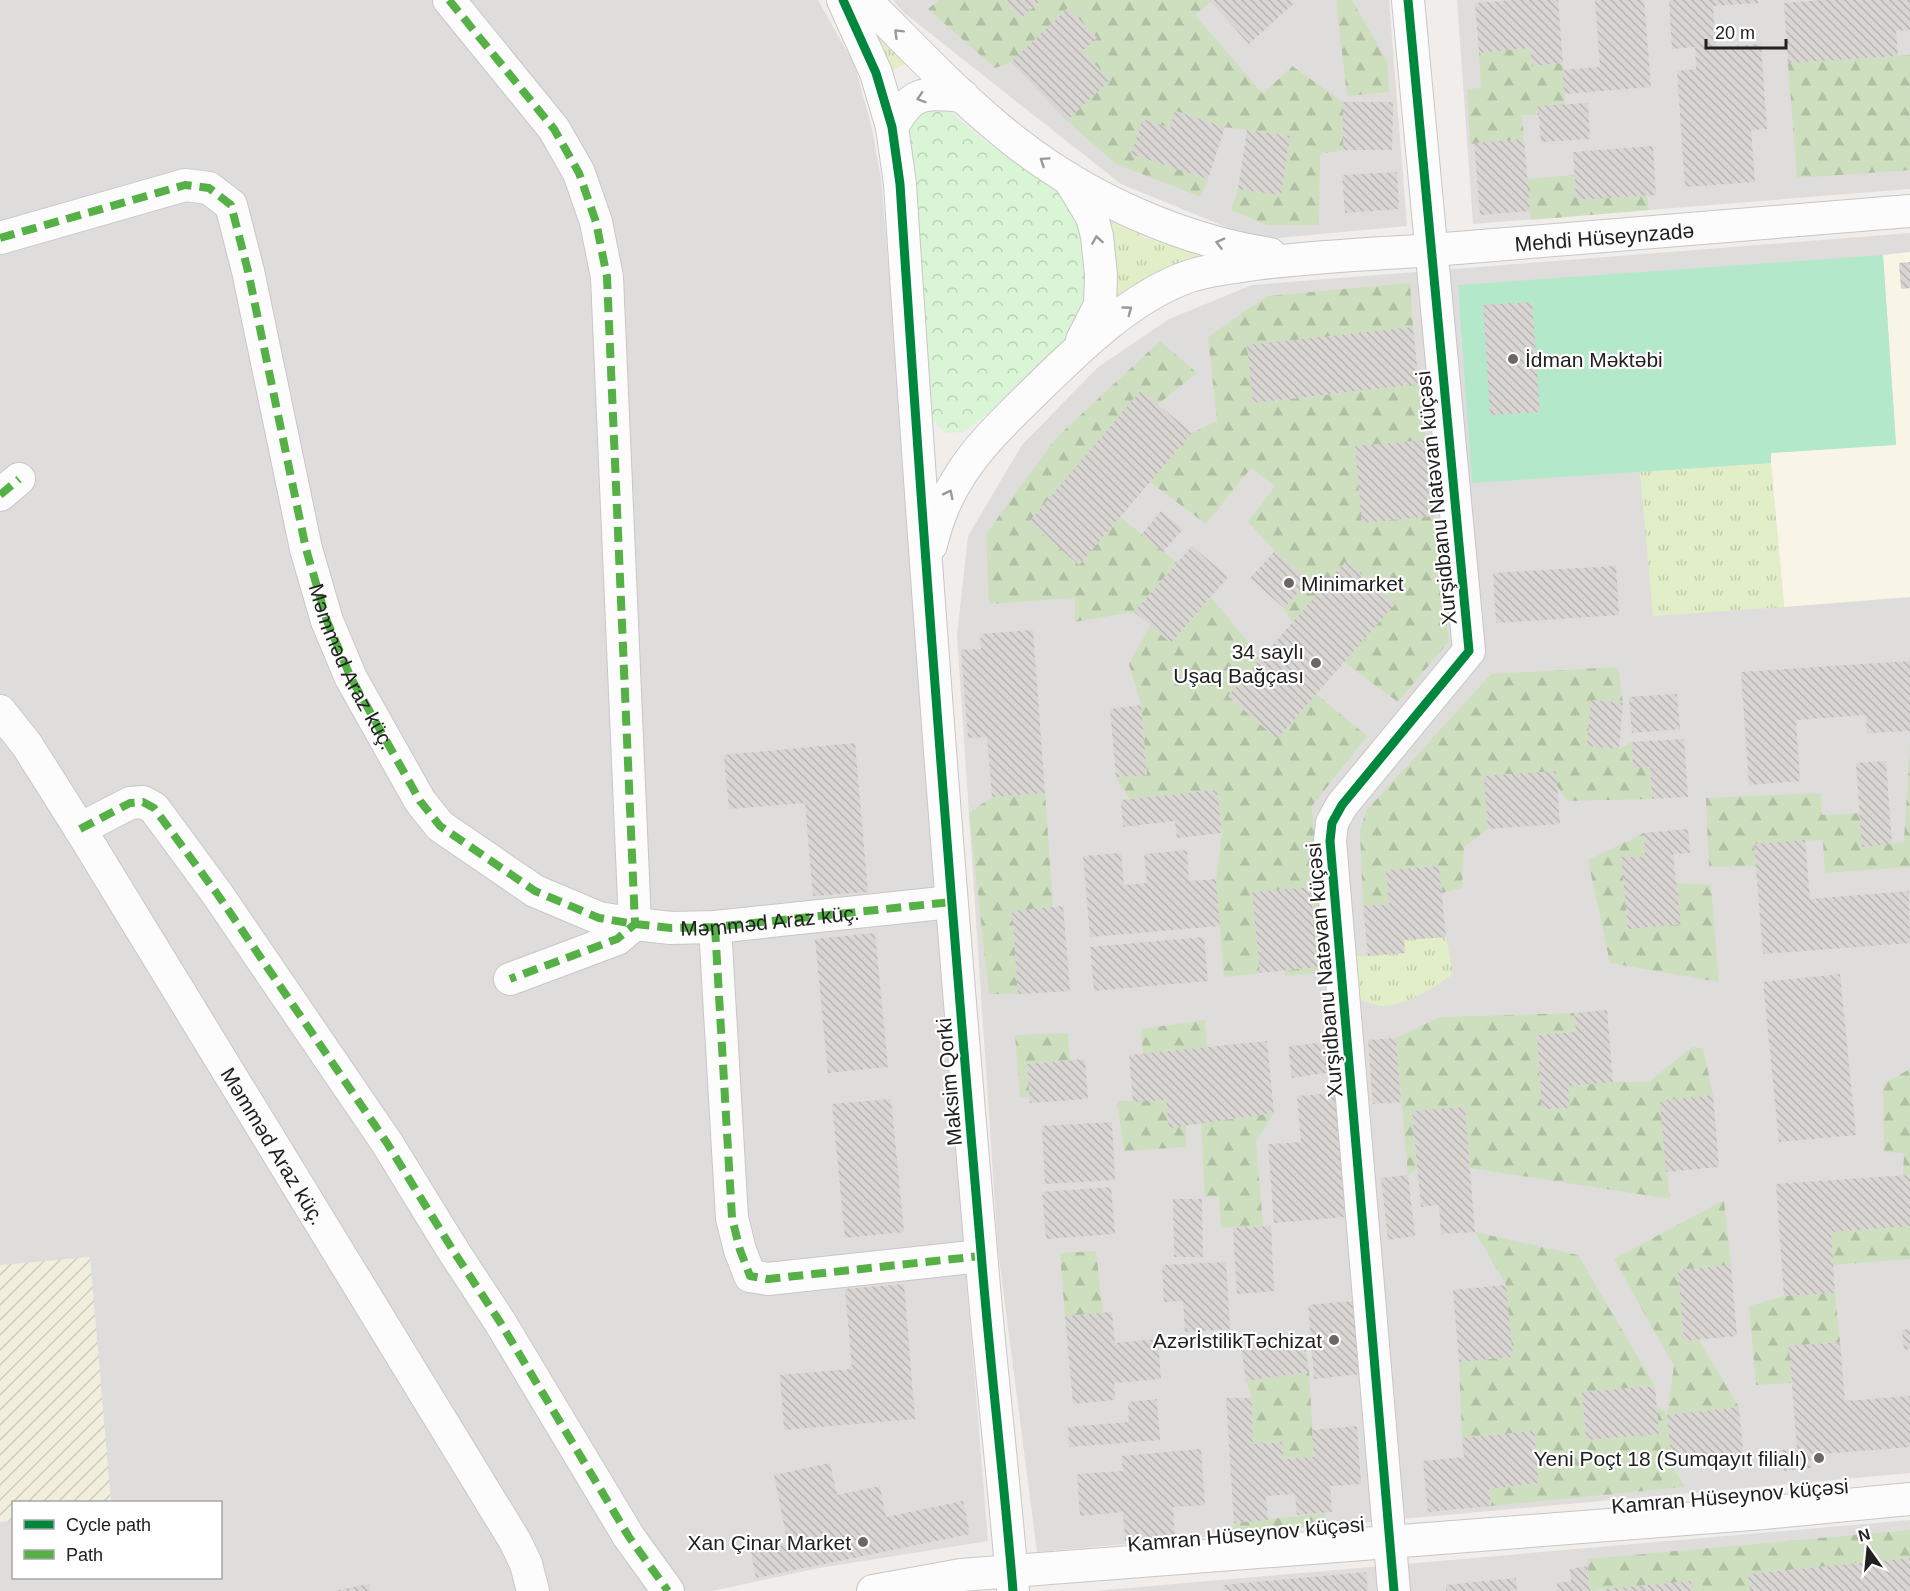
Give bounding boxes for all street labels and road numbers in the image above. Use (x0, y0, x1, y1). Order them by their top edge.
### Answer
street label: Mehdi Hüseynzadə (1514, 218, 1695, 255)
street label: Xurşidbanu Natəvan küçəsi (1411, 370, 1461, 626)
street label: Məmməd Araz küç. (305, 581, 400, 753)
street label: Xurşidbanu Natəvan küçəsi (1301, 842, 1347, 1098)
street label: Məmməd Araz küç. (680, 900, 861, 939)
street label: Maksim Qorki (932, 1017, 966, 1147)
street label: Məmməd Araz küç. (217, 1063, 330, 1229)
street label: Kamran Hüseynov küçəsi (1610, 1474, 1850, 1518)
street label: Kamran Hüseynov küçəsi (1126, 1512, 1366, 1556)

